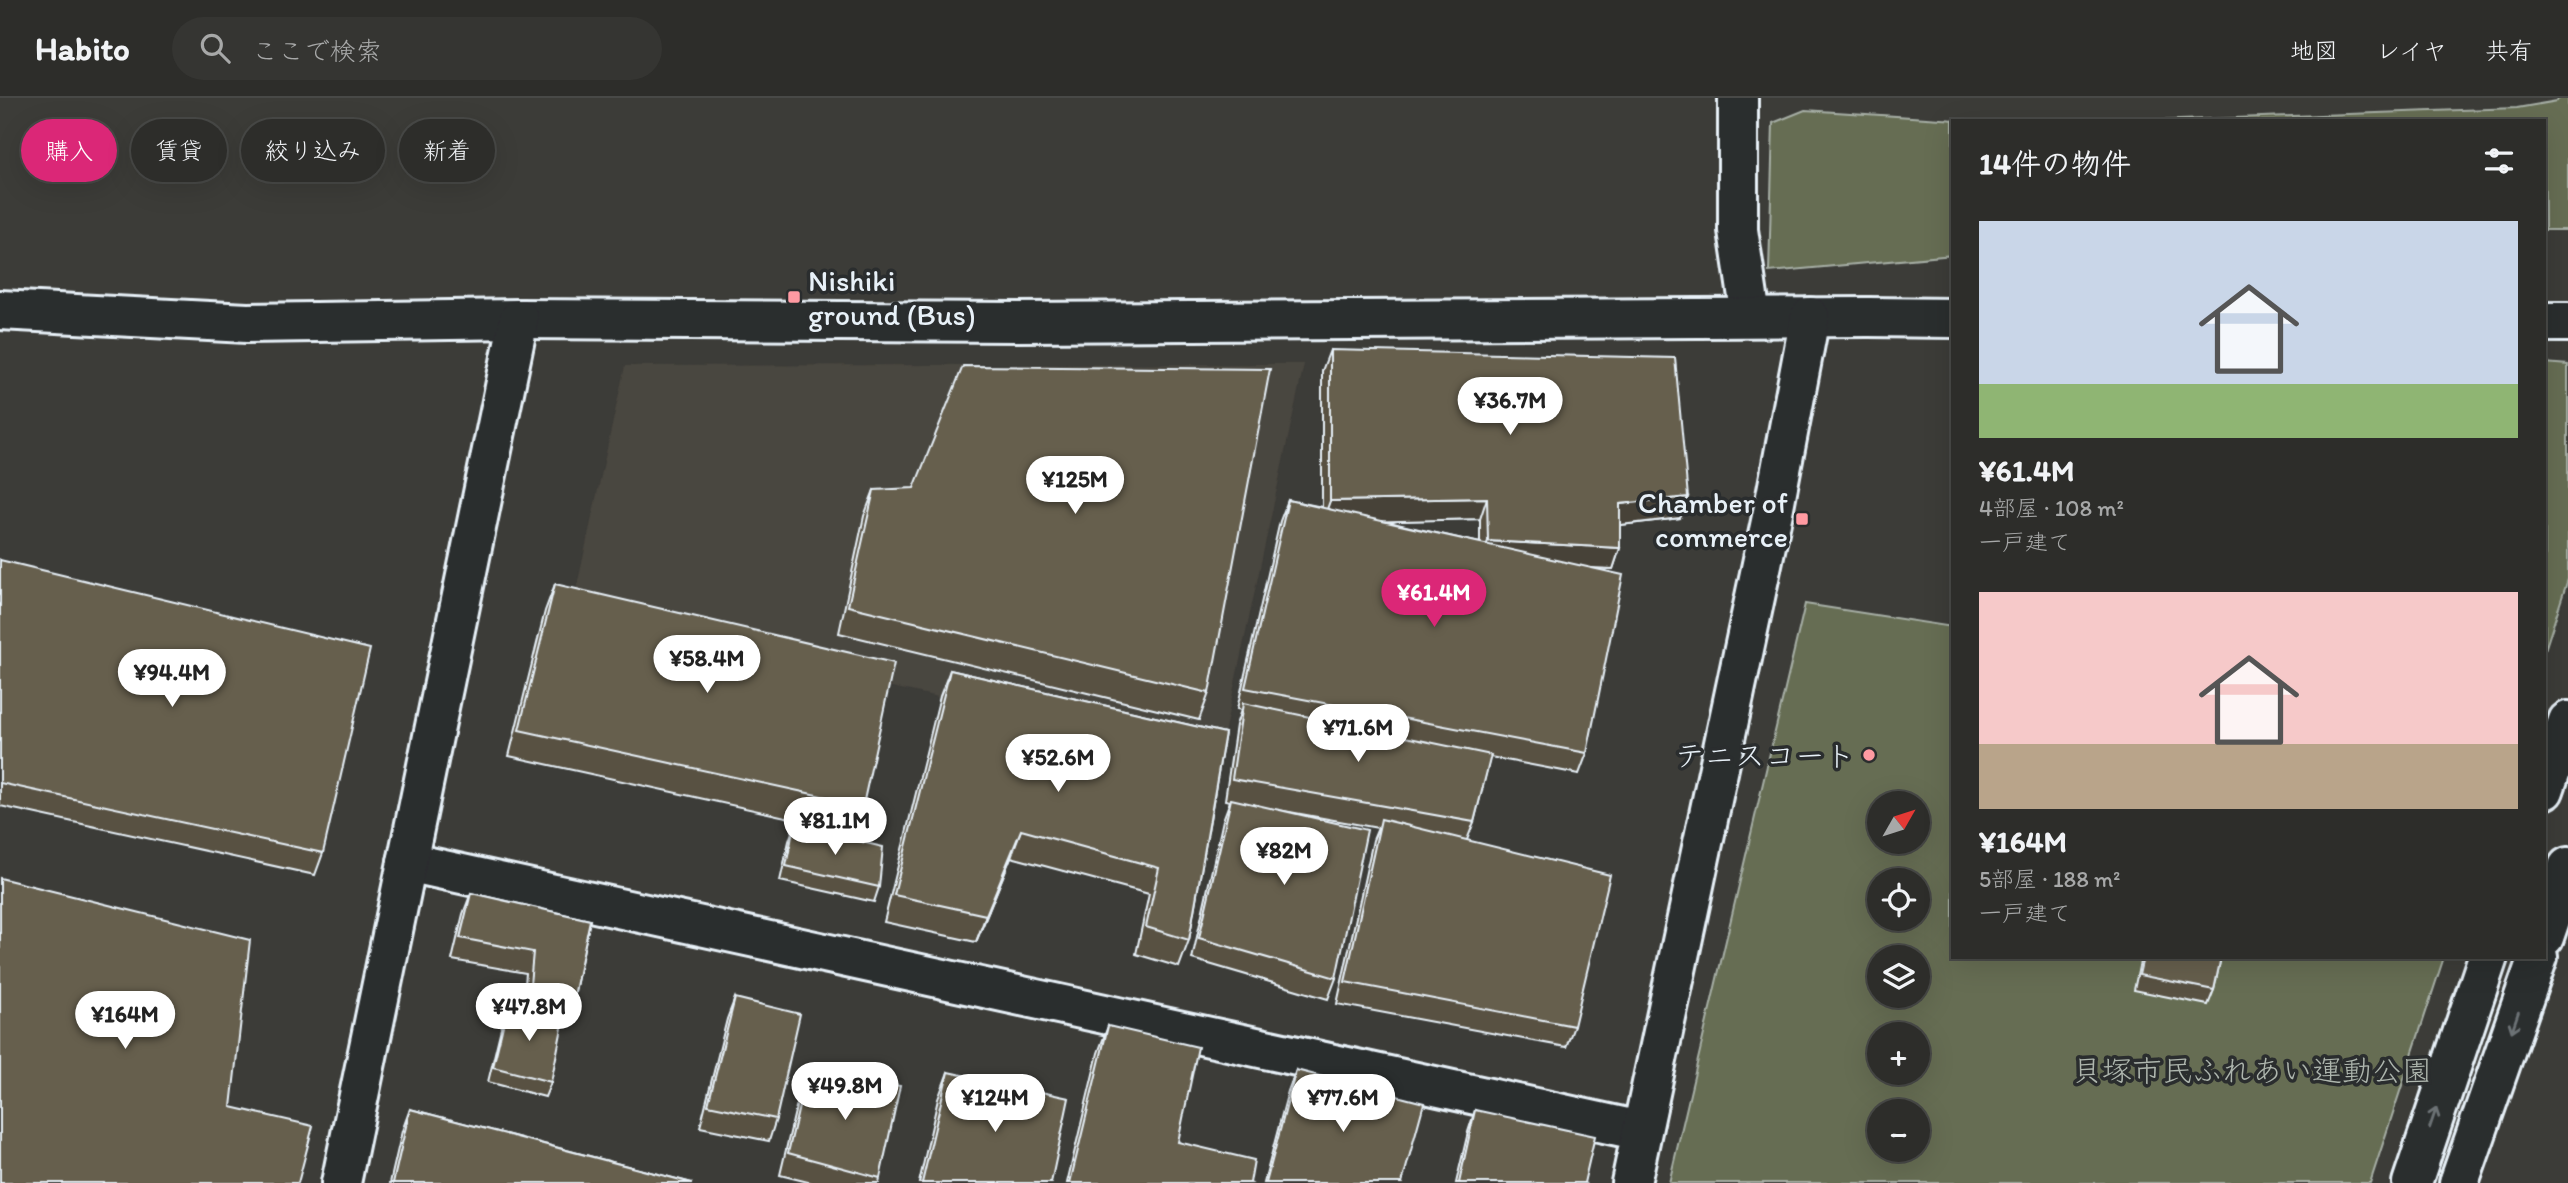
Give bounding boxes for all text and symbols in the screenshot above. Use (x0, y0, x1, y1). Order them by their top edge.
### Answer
search box (172, 17, 662, 80)
text: Habito (35, 29, 130, 68)
icon: search (196, 29, 234, 67)
text: ここで検索 (252, 35, 382, 67)
text: 地図 (2290, 36, 2338, 65)
text: レイヤ (2376, 36, 2447, 65)
text: 共有 (2485, 36, 2533, 65)
chip: 購入 (21, 119, 117, 182)
chip: 賃貸 (131, 119, 227, 182)
chip: 絞り込み (241, 119, 385, 182)
chip: 新着 (399, 119, 495, 182)
icon: filters (2480, 142, 2518, 180)
text: 14件の物件 (1979, 145, 2131, 182)
place label: Nishiki ground (Bus) (808, 262, 976, 333)
icon: home (2186, 266, 2312, 392)
marker: Nishiki ground (Bus) (786, 289, 802, 305)
pin: ¥36.7M (1453, 378, 1567, 437)
text: ¥36.7M (1474, 386, 1546, 414)
text: ¥61.4M (1979, 452, 2075, 489)
pin: ¥125M (1026, 456, 1124, 516)
text: ¥125M (1042, 465, 1108, 493)
place label: Chamber of commerce (1638, 484, 1788, 555)
text: 4部屋 · 108 m² (1979, 494, 2124, 522)
marker: Chamber of commerce (1794, 511, 1810, 527)
text: 一戸建て (1979, 528, 2071, 556)
pin: ¥61.4M (1377, 570, 1491, 629)
text: ¥61.4M (1397, 578, 1471, 606)
pin: ¥58.4M (650, 636, 764, 695)
icon: home (2186, 637, 2312, 763)
text: ¥58.4M (669, 644, 745, 672)
pin: ¥94.4M (115, 650, 229, 709)
text: ¥94.4M (134, 658, 210, 686)
pin: ¥71.6M (1301, 704, 1415, 764)
text: ¥71.6M (1323, 713, 1393, 741)
pin: ¥52.6M (1001, 734, 1115, 794)
place label: テニスコート (1674, 737, 1855, 774)
text: ¥52.6M (1022, 743, 1094, 771)
marker: テニスコート (1861, 747, 1877, 763)
north arrow (1867, 791, 1930, 854)
map controls (1867, 791, 1930, 1162)
pin: ¥81.1M (778, 798, 892, 857)
text: ¥81.1M (800, 806, 870, 834)
text: ¥164M (1979, 823, 2067, 860)
pin: ¥82M (1243, 828, 1325, 887)
text: ¥82M (1256, 836, 1312, 864)
text: 5部屋 · 188 m² (1979, 865, 2121, 893)
button: locate (1867, 868, 1930, 931)
text: 一戸建て (1979, 899, 2071, 927)
button: layers (1867, 945, 1930, 1008)
pin: ¥47.8M (472, 984, 586, 1043)
pin: ¥164M (76, 992, 174, 1051)
text: ¥47.8M (492, 992, 566, 1020)
text: ¥164M (91, 1000, 159, 1028)
one-way arrow (2508, 1010, 2520, 1032)
button: + (1867, 1022, 1930, 1085)
park label: 貝塚市民ふれあい運動公園 (2072, 1052, 2432, 1089)
pin: ¥49.8M (788, 1062, 902, 1122)
text: ¥49.8M (807, 1071, 883, 1099)
pin: ¥124M (946, 1074, 1044, 1134)
pin: ¥77.6M (1286, 1074, 1400, 1134)
text: ¥124M (961, 1083, 1029, 1111)
text: ¥77.6M (1307, 1083, 1379, 1111)
button: − (1867, 1099, 1930, 1162)
one-way arrow (2428, 1108, 2441, 1130)

